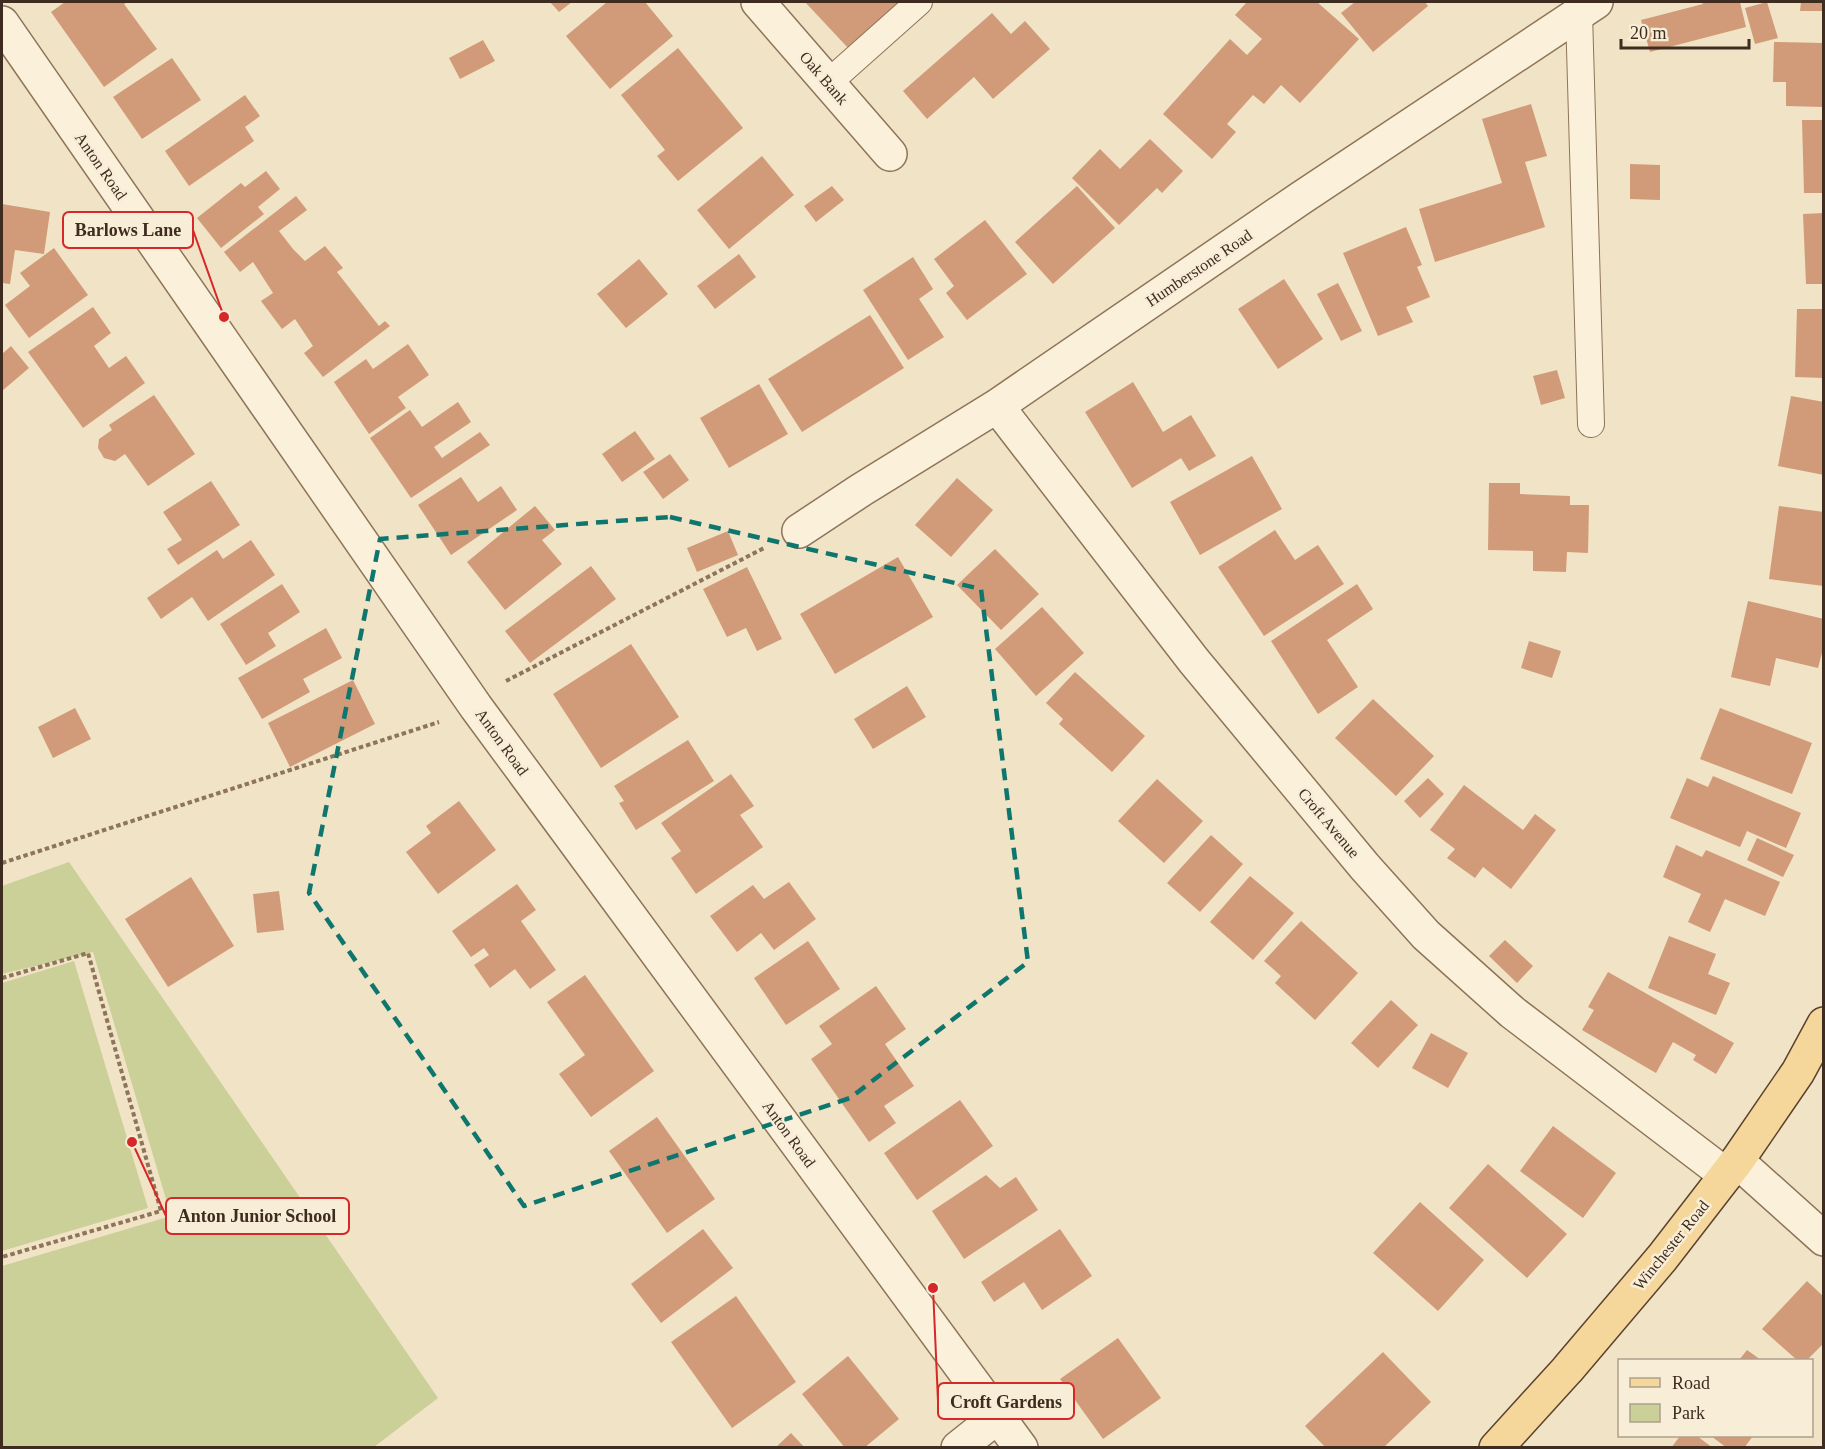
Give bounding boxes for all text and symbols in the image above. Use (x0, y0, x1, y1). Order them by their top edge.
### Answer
scale bar (1621, 12, 1748, 50)
text: 20 m (1630, 23, 1667, 43)
street label: Oak Bank (796, 48, 852, 108)
street label: Anton Road (72, 129, 130, 203)
callout: Barlows Lane (63, 212, 193, 248)
text: Barlows Lane (75, 220, 181, 240)
street label: Humberstone Road (1143, 226, 1255, 310)
street label: Anton Road (472, 706, 532, 778)
street label: Croft Avenue (1295, 785, 1363, 861)
street label: Anton Road (759, 1098, 819, 1170)
street label: Winchester Road (1630, 1197, 1712, 1293)
callout: Anton Junior School (166, 1198, 349, 1234)
text: Anton Junior School (178, 1206, 336, 1226)
legend (1618, 1359, 1813, 1437)
text: Road (1672, 1373, 1710, 1393)
callout: Croft Gardens (938, 1383, 1074, 1419)
text: Croft Gardens (950, 1392, 1062, 1412)
text: Park (1672, 1403, 1705, 1423)

